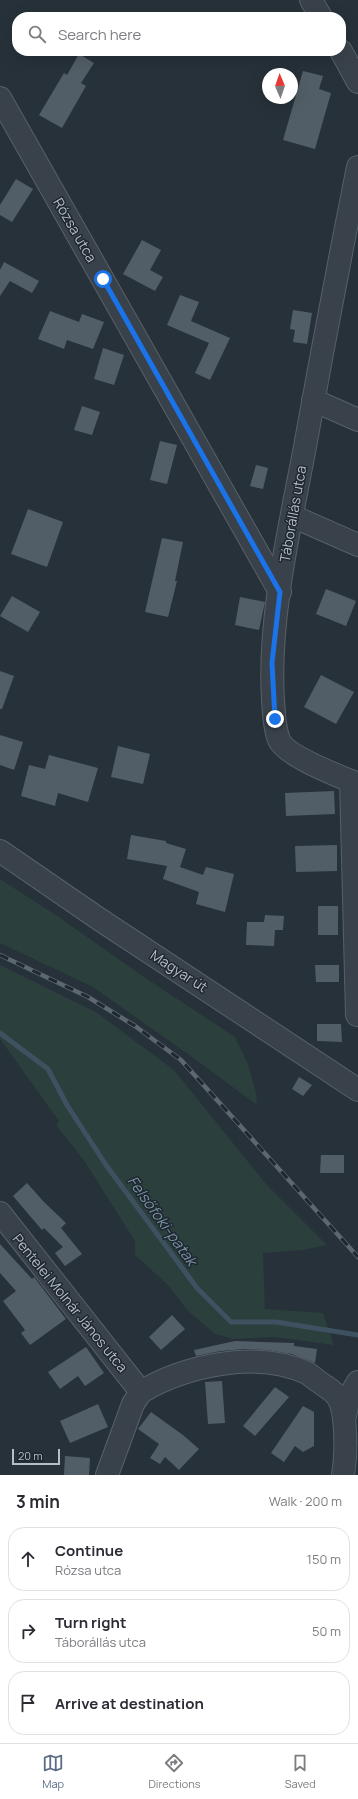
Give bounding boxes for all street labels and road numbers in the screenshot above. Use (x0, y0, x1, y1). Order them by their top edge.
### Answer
street label: Rózsa utca (49, 194, 101, 265)
street label: Táborállás utca (275, 464, 310, 564)
street label: Magyar út (147, 945, 212, 996)
street label: Pentelei Molnár János utca (9, 1229, 132, 1376)

